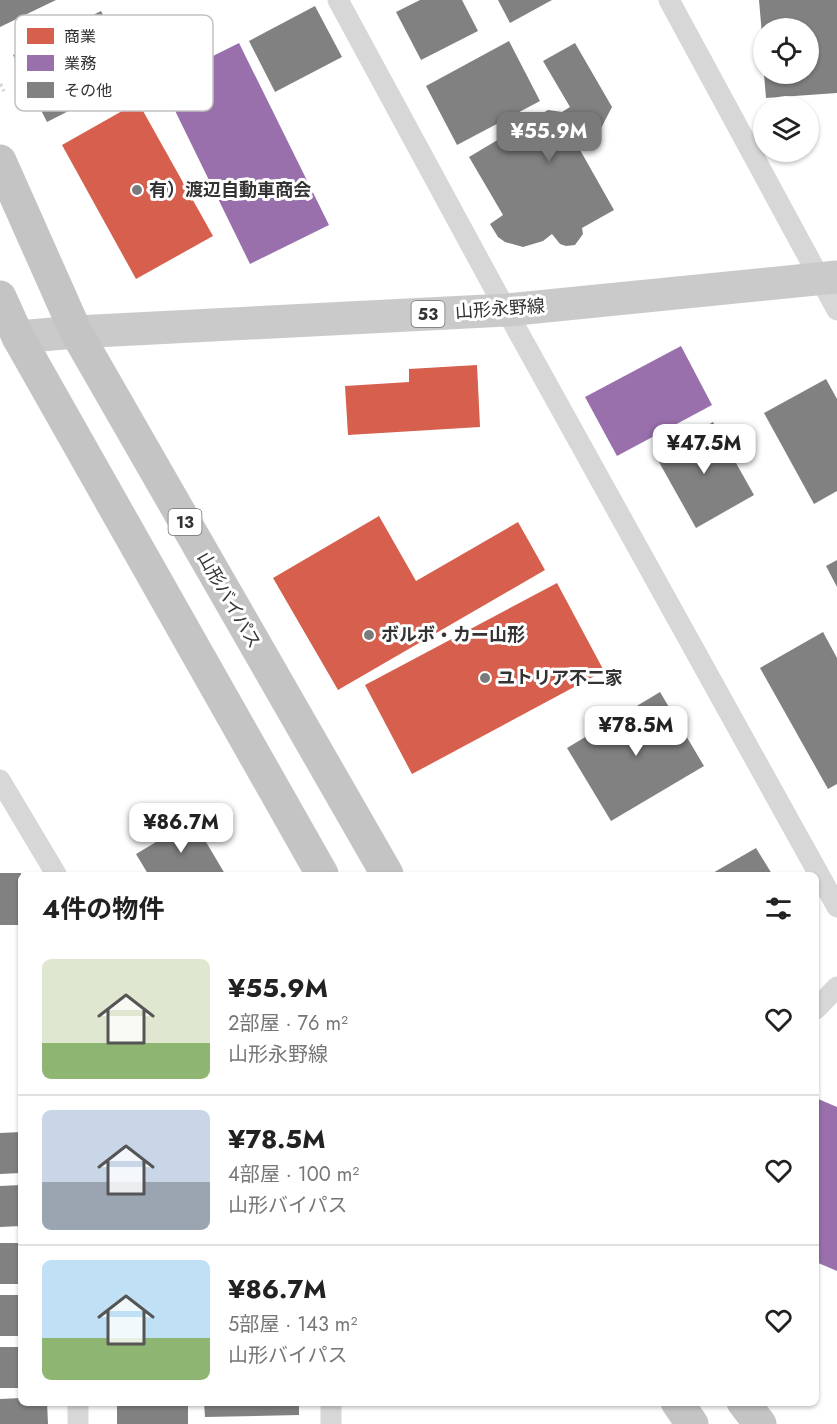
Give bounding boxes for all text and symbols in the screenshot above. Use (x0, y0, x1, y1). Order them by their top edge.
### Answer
legend (15, 15, 213, 111)
map controls (753, 18, 819, 162)
button: locate (753, 18, 819, 84)
text: 商業 (64, 25, 96, 48)
text: 業務 (64, 52, 96, 75)
text: その他 (64, 79, 112, 102)
button: layers (753, 96, 819, 162)
pin: ¥55.9M (500, 112, 598, 163)
text: ¥55.9M (511, 117, 587, 146)
place label: 有）渡辺自動車商会 (149, 177, 311, 203)
marker: 有）渡辺自動車商会 (130, 183, 144, 197)
street label: 山形永野線 (454, 293, 546, 325)
road number: 53 (412, 301, 444, 327)
pin: ¥47.5M (655, 424, 753, 475)
text: ¥47.5M (667, 429, 741, 458)
road number: 13 (168, 509, 201, 535)
street label: 山形バイパス (191, 547, 267, 653)
place label: ボルボ・カー山形 (381, 622, 525, 648)
marker: ボルボ・カー山形 (362, 628, 376, 642)
place label: ユトリア不二家 (497, 665, 623, 691)
marker: ユトリア不二家 (478, 671, 492, 685)
pin: ¥78.5M (587, 706, 685, 757)
text: ¥78.5M (599, 711, 673, 740)
pin: ¥86.7M (132, 803, 230, 854)
text: ¥86.7M (143, 808, 219, 837)
text: 4件の物件 (42, 890, 164, 928)
icon: filters (762, 892, 795, 925)
text: ¥55.9M (228, 969, 328, 1007)
icon: home (90, 983, 162, 1055)
icon: heart (762, 1003, 795, 1036)
text: 2部屋 · 76 m² (228, 1009, 348, 1038)
text: 山形永野線 (228, 1040, 328, 1069)
text: ¥78.5M (228, 1120, 325, 1158)
icon: home (90, 1134, 162, 1206)
icon: heart (762, 1154, 795, 1187)
text: 4部屋 · 100 m² (228, 1160, 359, 1189)
text: 山形バイパス (228, 1191, 348, 1220)
text: ¥86.7M (228, 1270, 326, 1308)
icon: home (90, 1284, 162, 1356)
icon: heart (762, 1304, 795, 1337)
text: 5部屋 · 143 m² (228, 1310, 357, 1339)
text: 山形バイパス (228, 1341, 348, 1370)

